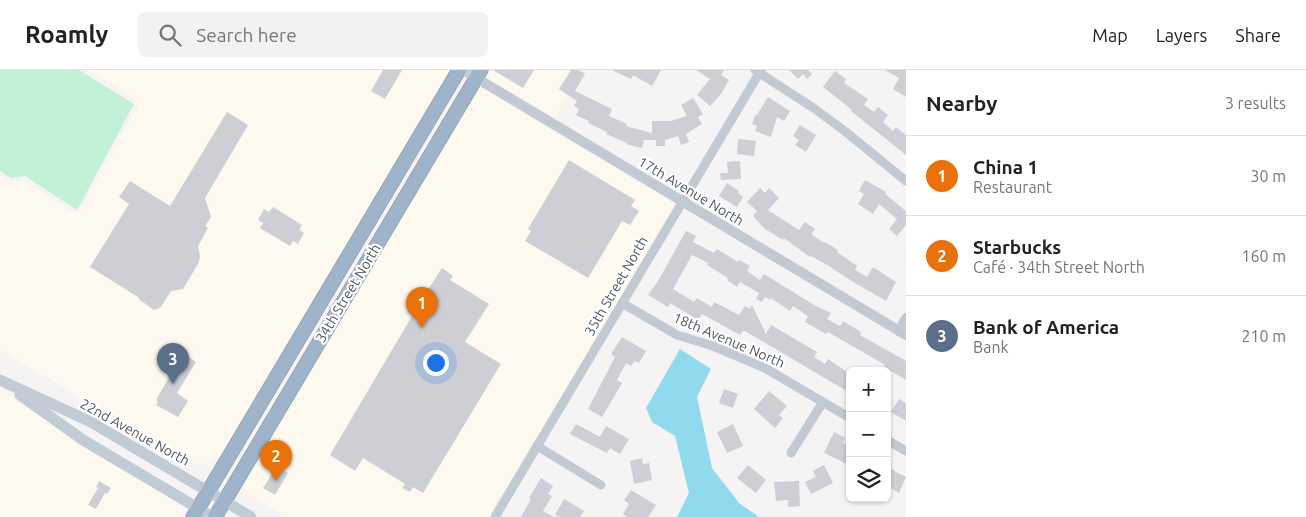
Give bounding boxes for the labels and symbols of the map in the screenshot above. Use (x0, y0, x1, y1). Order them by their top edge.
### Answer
street label: 17th Avenue North (636, 153, 746, 229)
street label: 35th Street North (581, 234, 651, 338)
street label: 34th Street North (312, 241, 384, 345)
pin: 1 (406, 287, 438, 328)
street label: 18th Avenue North (671, 309, 787, 371)
pin: 3 (157, 343, 189, 384)
your location (423, 350, 449, 376)
street label: 22nd Avenue North (78, 395, 192, 469)
pin: 2 (260, 440, 292, 481)

